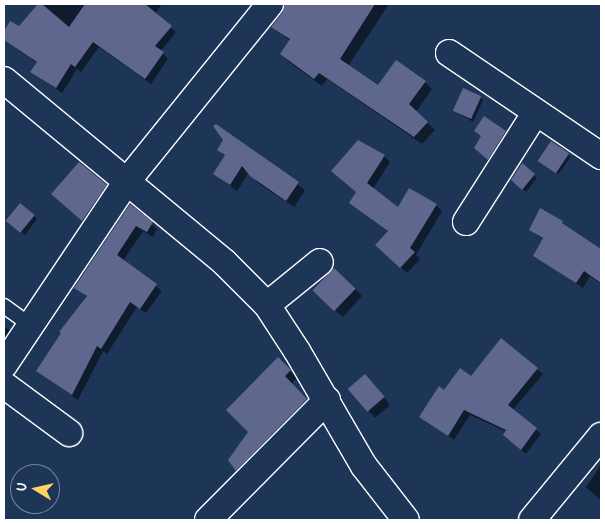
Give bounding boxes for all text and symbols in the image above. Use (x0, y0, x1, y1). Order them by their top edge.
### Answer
north arrow (10, 464, 60, 514)
text: U (11, 481, 31, 492)

